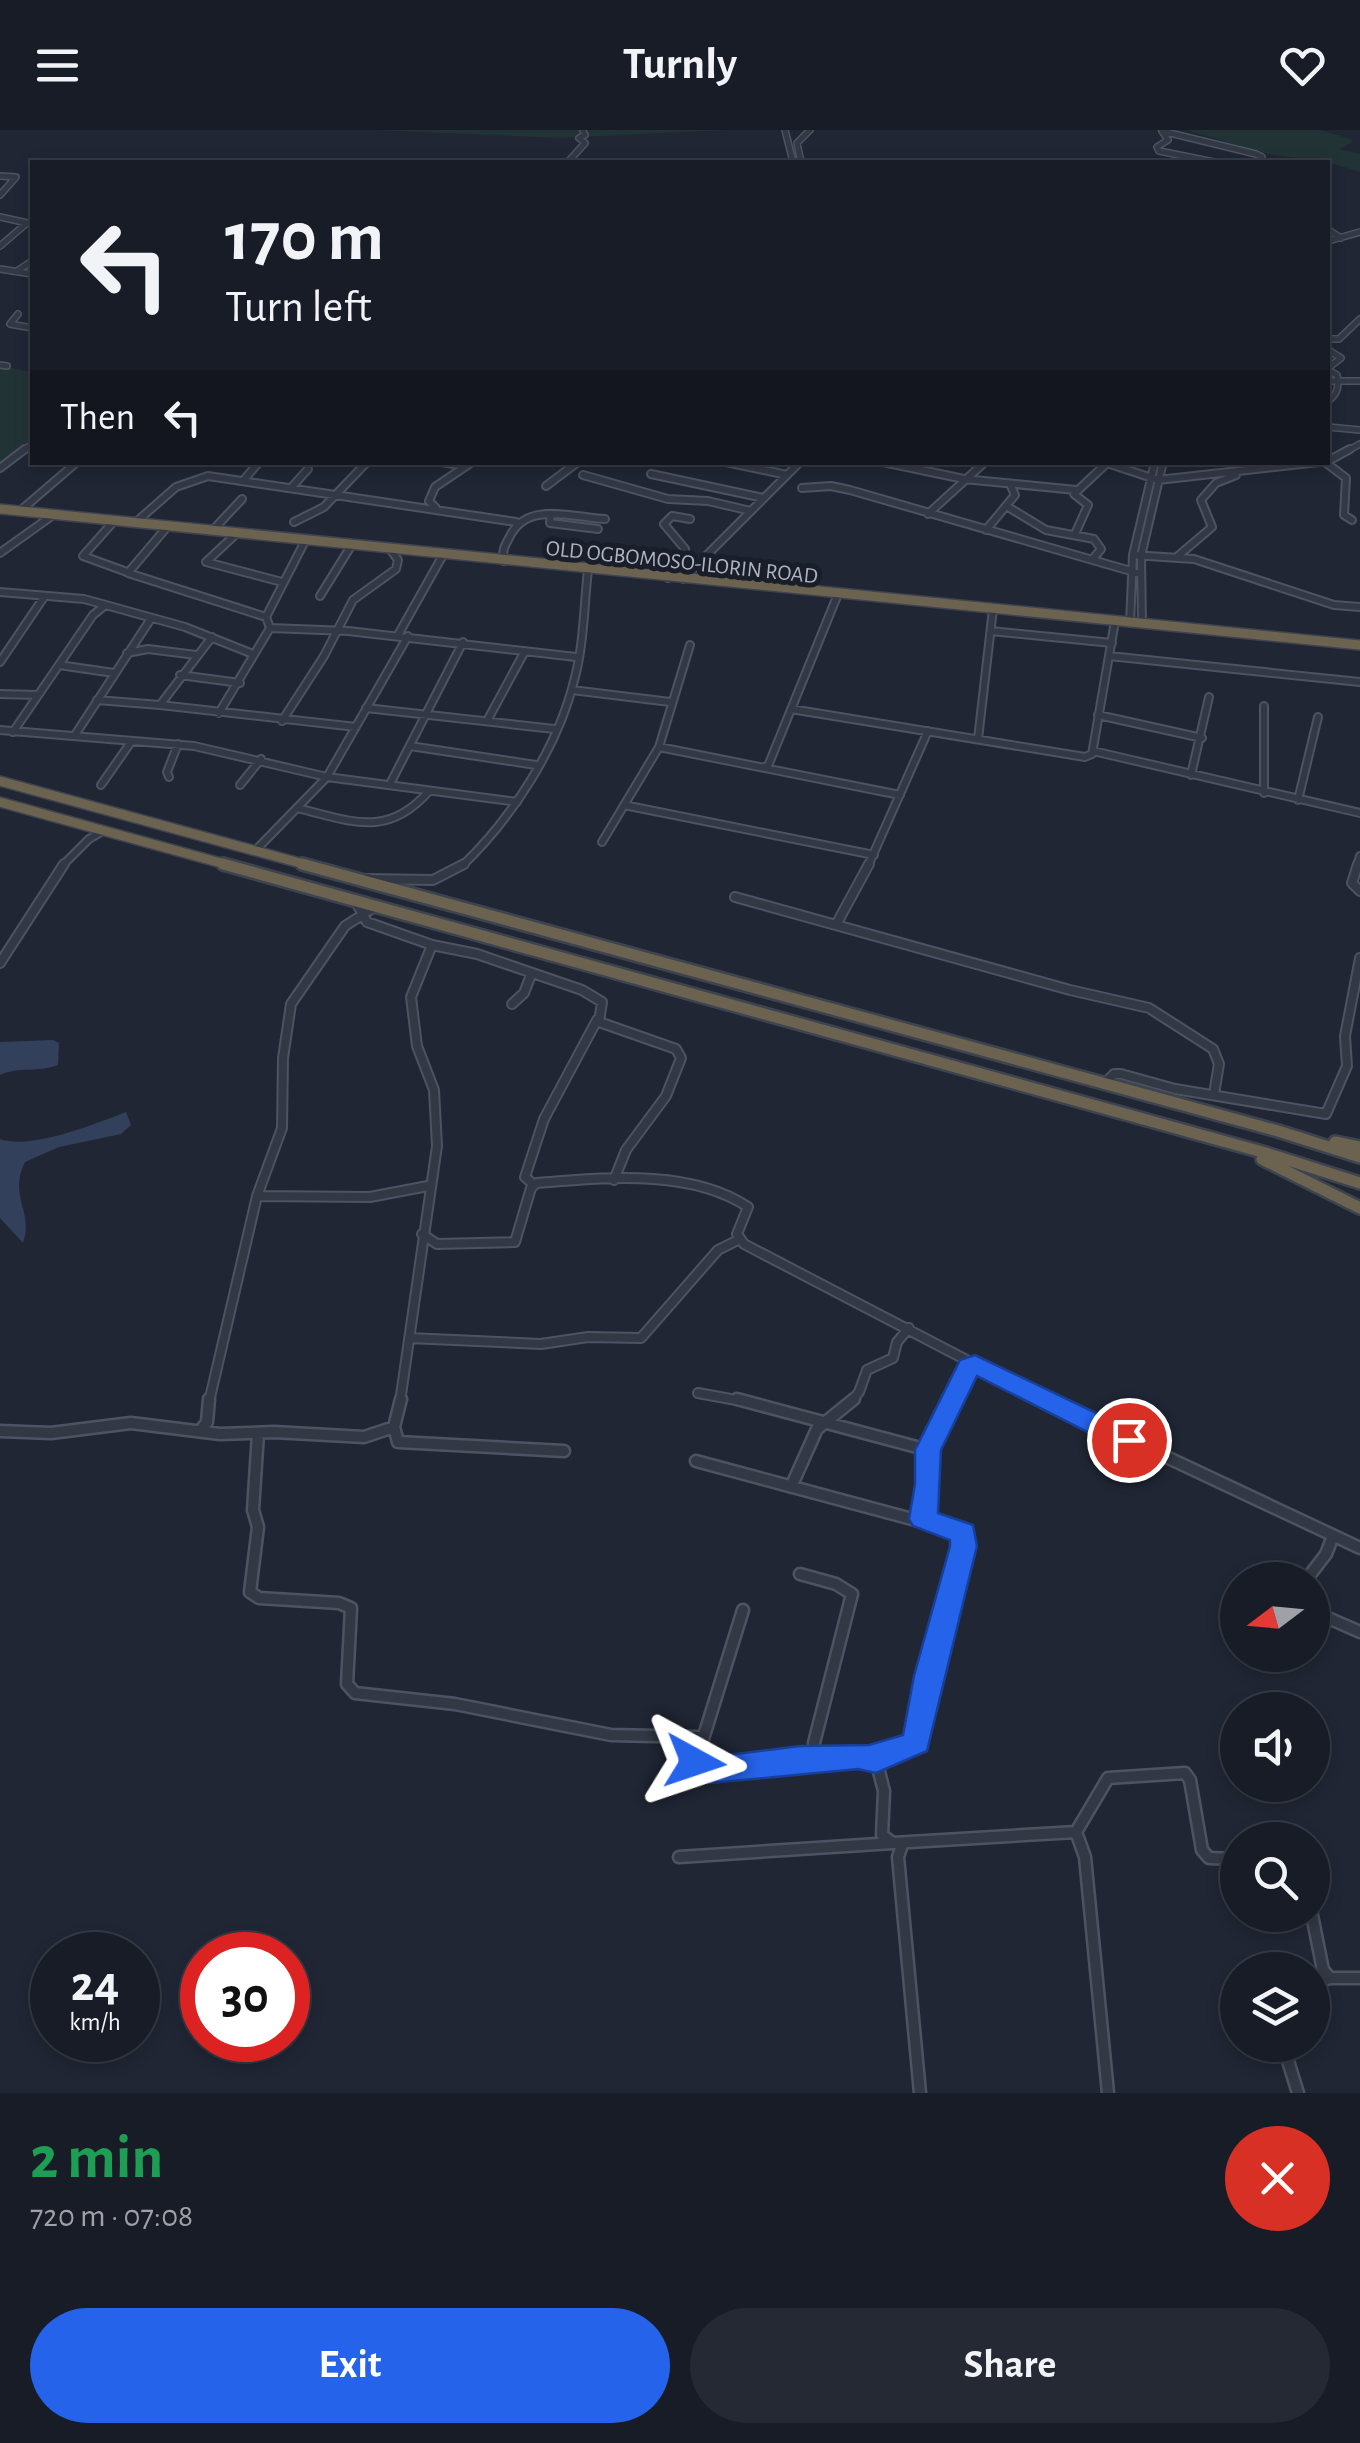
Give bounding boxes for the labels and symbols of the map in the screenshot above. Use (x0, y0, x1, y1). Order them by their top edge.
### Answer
street label: OLD OGBOMOSO-ILORIN ROAD (545, 537, 819, 587)
pin (1087, 1398, 1172, 1483)
north arrow (1220, 1562, 1330, 1672)
position arrow (643, 1710, 747, 1814)
speed limit sign: 30 (180, 1932, 310, 2062)

